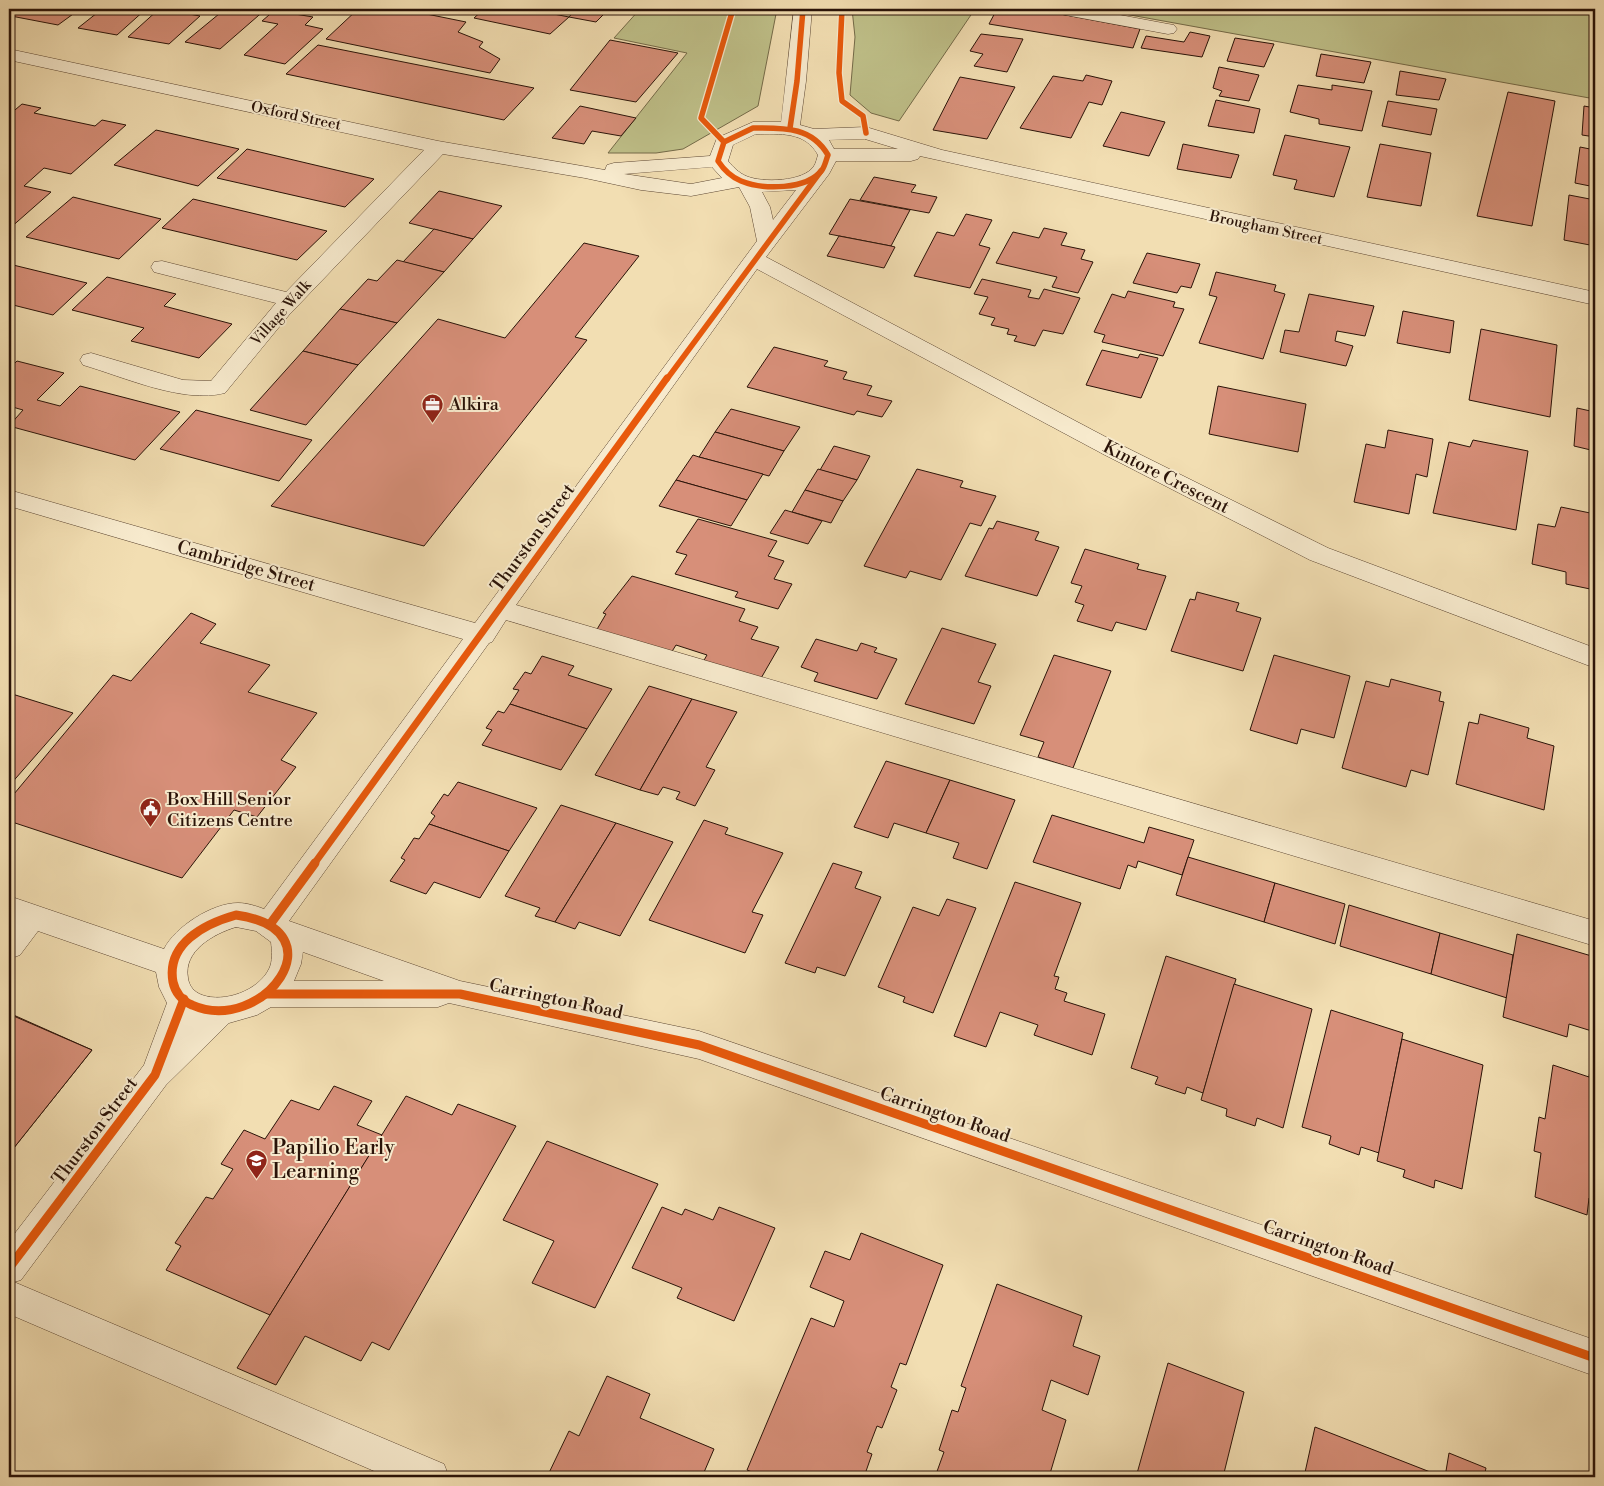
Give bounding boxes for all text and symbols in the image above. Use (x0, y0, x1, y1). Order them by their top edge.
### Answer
street label: Oxford Street (249, 97, 343, 135)
street label: Brougham Street (1207, 207, 1325, 249)
street label: Village Walk (246, 275, 316, 351)
office icon: Alkira (421, 392, 445, 423)
place label: Alkira (448, 393, 500, 416)
street label: Kintore Crescent (1099, 435, 1234, 519)
street label: Thurston Street (486, 479, 581, 597)
street label: Cambridge Street (174, 535, 318, 597)
place label: Box Hill Senior Citizens Centre (166, 788, 293, 832)
public building icon: Box Hill Senior Citizens Centre (139, 797, 163, 828)
street label: Carrington Road (487, 974, 626, 1025)
street label: Thurston Street (47, 1072, 143, 1189)
street label: Carrington Road (877, 1082, 1014, 1148)
place label: Papilio Early Learning (272, 1135, 395, 1185)
school or university icon: Papilio Early Learning (244, 1148, 268, 1179)
street label: Carrington Road (1260, 1215, 1397, 1281)

